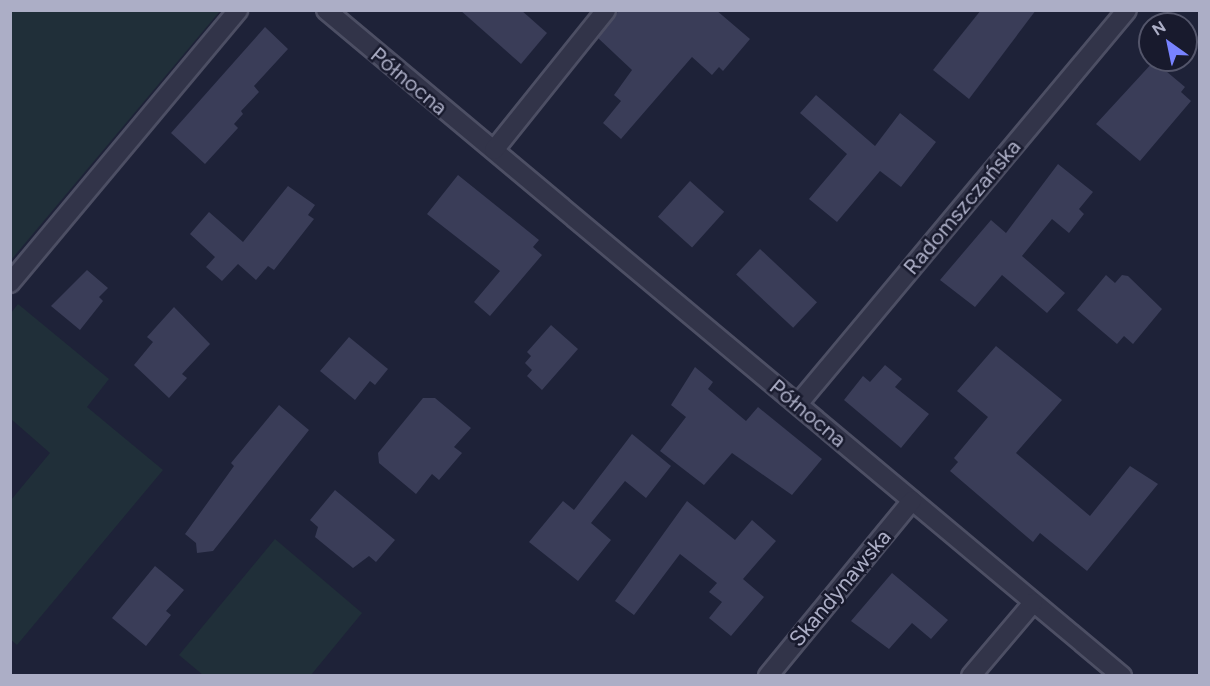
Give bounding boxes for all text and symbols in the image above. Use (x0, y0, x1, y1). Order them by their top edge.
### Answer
north arrow (1138, 12, 1198, 72)
text: N (1149, 17, 1169, 39)
street label: Północna (365, 41, 453, 121)
street label: Radomszczańska (898, 134, 1026, 280)
street label: Północna (764, 373, 852, 453)
street label: Skandynawska (783, 524, 897, 652)

